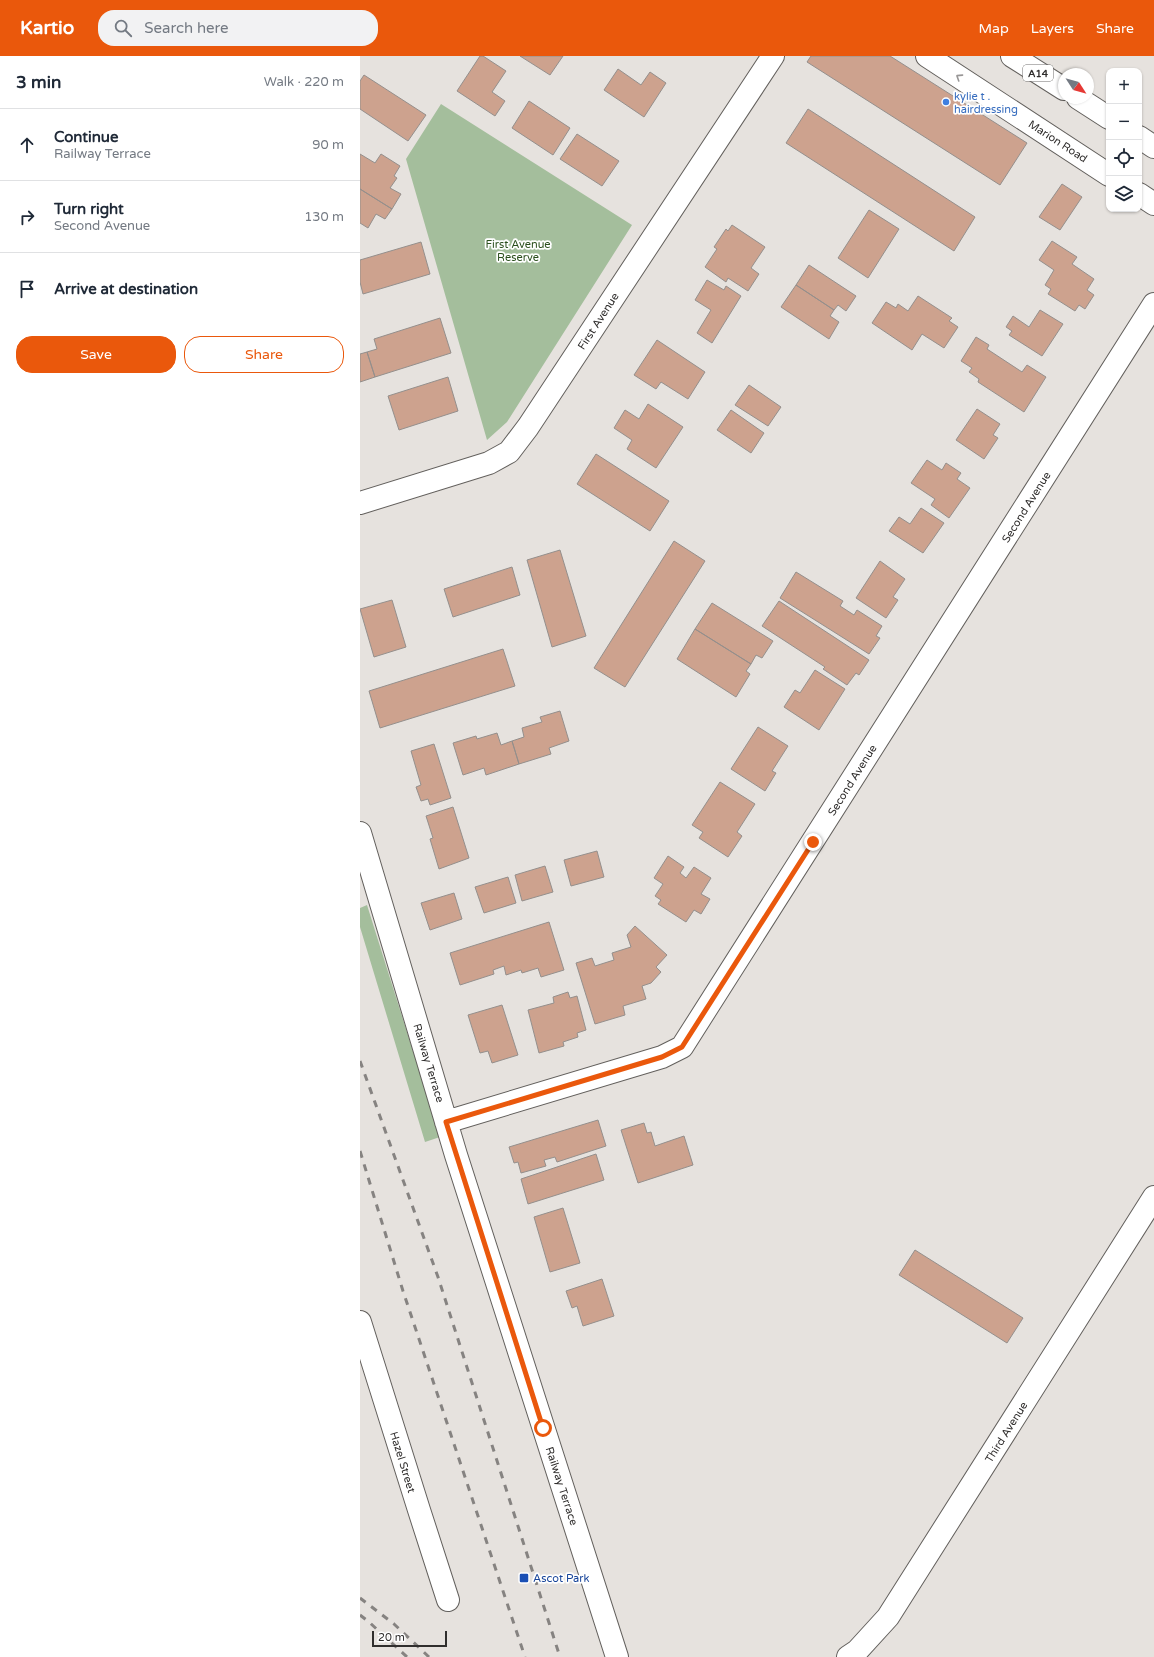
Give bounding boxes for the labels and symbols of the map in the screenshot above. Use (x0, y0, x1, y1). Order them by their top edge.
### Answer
road number: A14 (1023, 65, 1053, 81)
north arrow (1058, 68, 1094, 104)
one-way arrow (956, 74, 963, 82)
place label: kylie t . hairdressing (954, 90, 1018, 116)
marker: kylie t . hairdressing (941, 97, 951, 107)
street label: Marion Road (1026, 118, 1090, 165)
park label: First Avenue Reserve (485, 238, 551, 264)
street label: First Avenue (575, 290, 622, 352)
street label: Second Avenue (999, 469, 1054, 545)
street label: Second Avenue (825, 742, 880, 818)
route end (804, 833, 822, 851)
street label: Railway Terrace (410, 1022, 447, 1104)
street label: Third Avenue (983, 1399, 1030, 1465)
route start (534, 1419, 552, 1437)
street label: Hazel Street (387, 1430, 418, 1494)
street label: Railway Terrace (543, 1445, 580, 1527)
marker: Ascot Park (518, 1572, 530, 1584)
place label: Ascot Park (533, 1572, 590, 1585)
scale bar (372, 1629, 447, 1648)

